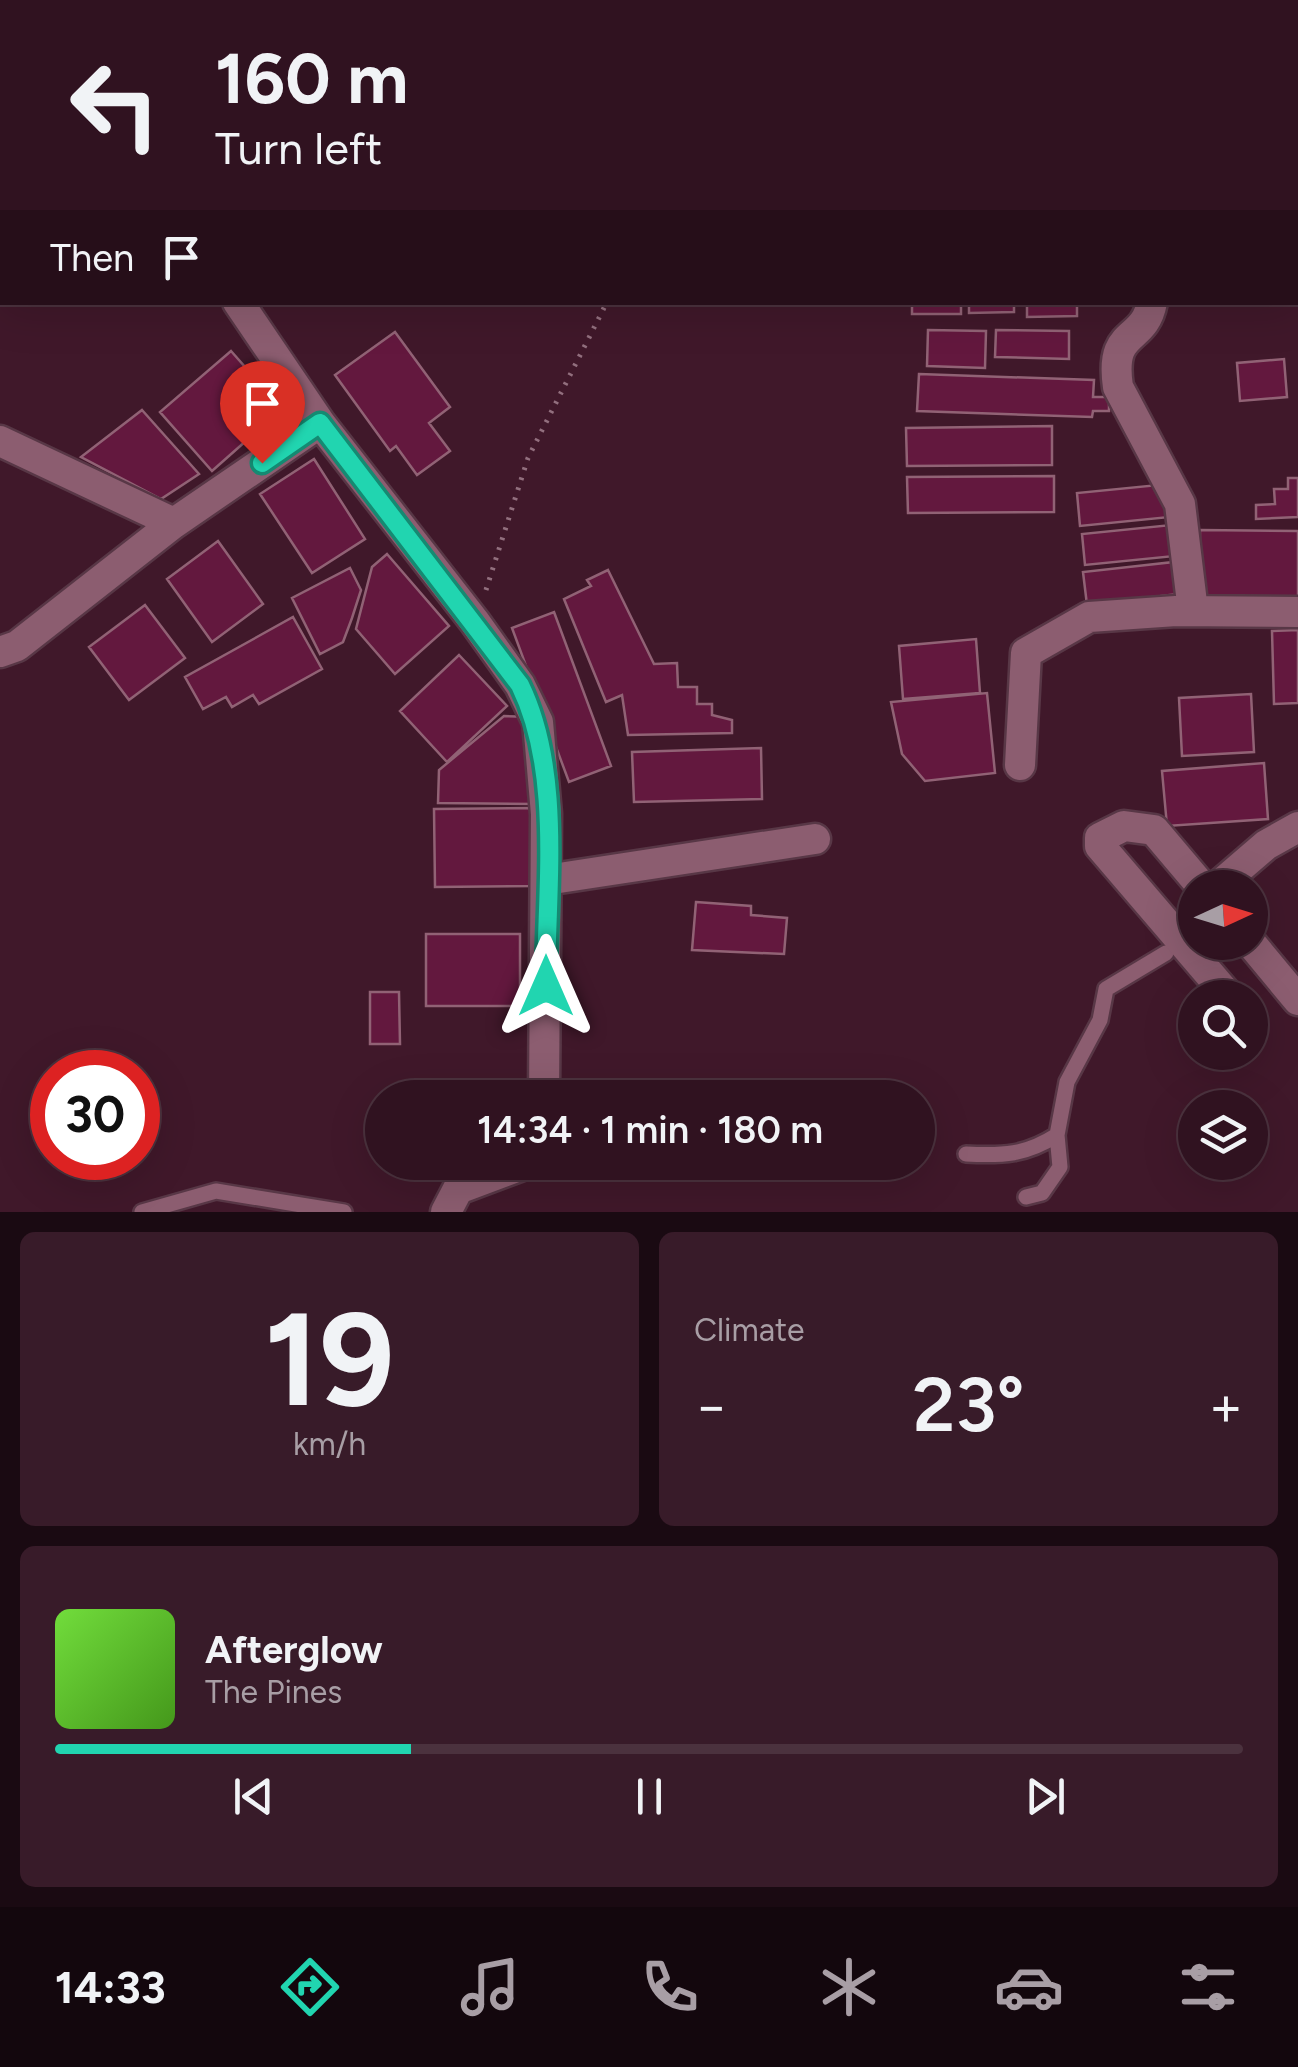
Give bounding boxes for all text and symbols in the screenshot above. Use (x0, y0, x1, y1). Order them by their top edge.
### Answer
text: 160 m (215, 36, 408, 121)
icon: left (50, 40, 180, 170)
text: Turn left (215, 121, 382, 175)
icon: arrive (154, 230, 209, 285)
text: Then (50, 235, 134, 281)
pin (220, 361, 305, 464)
icon: arrive (235, 376, 290, 431)
north arrow (1178, 870, 1268, 960)
map controls (1178, 870, 1268, 1180)
position arrow (494, 934, 598, 1038)
button: search (1178, 980, 1268, 1070)
speed limit sign: 30 (30, 1050, 160, 1180)
button: layers (1178, 1090, 1268, 1180)
text: 14:34 · 1 min · 180 m (477, 1107, 823, 1153)
text: 19 (264, 1282, 395, 1438)
text: Climate (694, 1311, 805, 1349)
text: 23° (912, 1360, 1025, 1450)
text: − (694, 1373, 728, 1439)
text: + (1209, 1373, 1243, 1439)
text: km/h (293, 1425, 366, 1463)
text: Afterglow (205, 1627, 383, 1673)
text: The Pines (205, 1673, 342, 1711)
icon: previous (226, 1769, 281, 1824)
icon: pause (622, 1769, 677, 1824)
icon: next (1018, 1769, 1073, 1824)
icon: directions (275, 1952, 345, 2022)
icon: music (455, 1952, 525, 2022)
icon: phone (635, 1952, 705, 2022)
icon: climate (814, 1952, 884, 2022)
icon: car (994, 1952, 1064, 2022)
icon: filters (1173, 1952, 1243, 2022)
text: 14:33 (55, 1960, 166, 2014)

